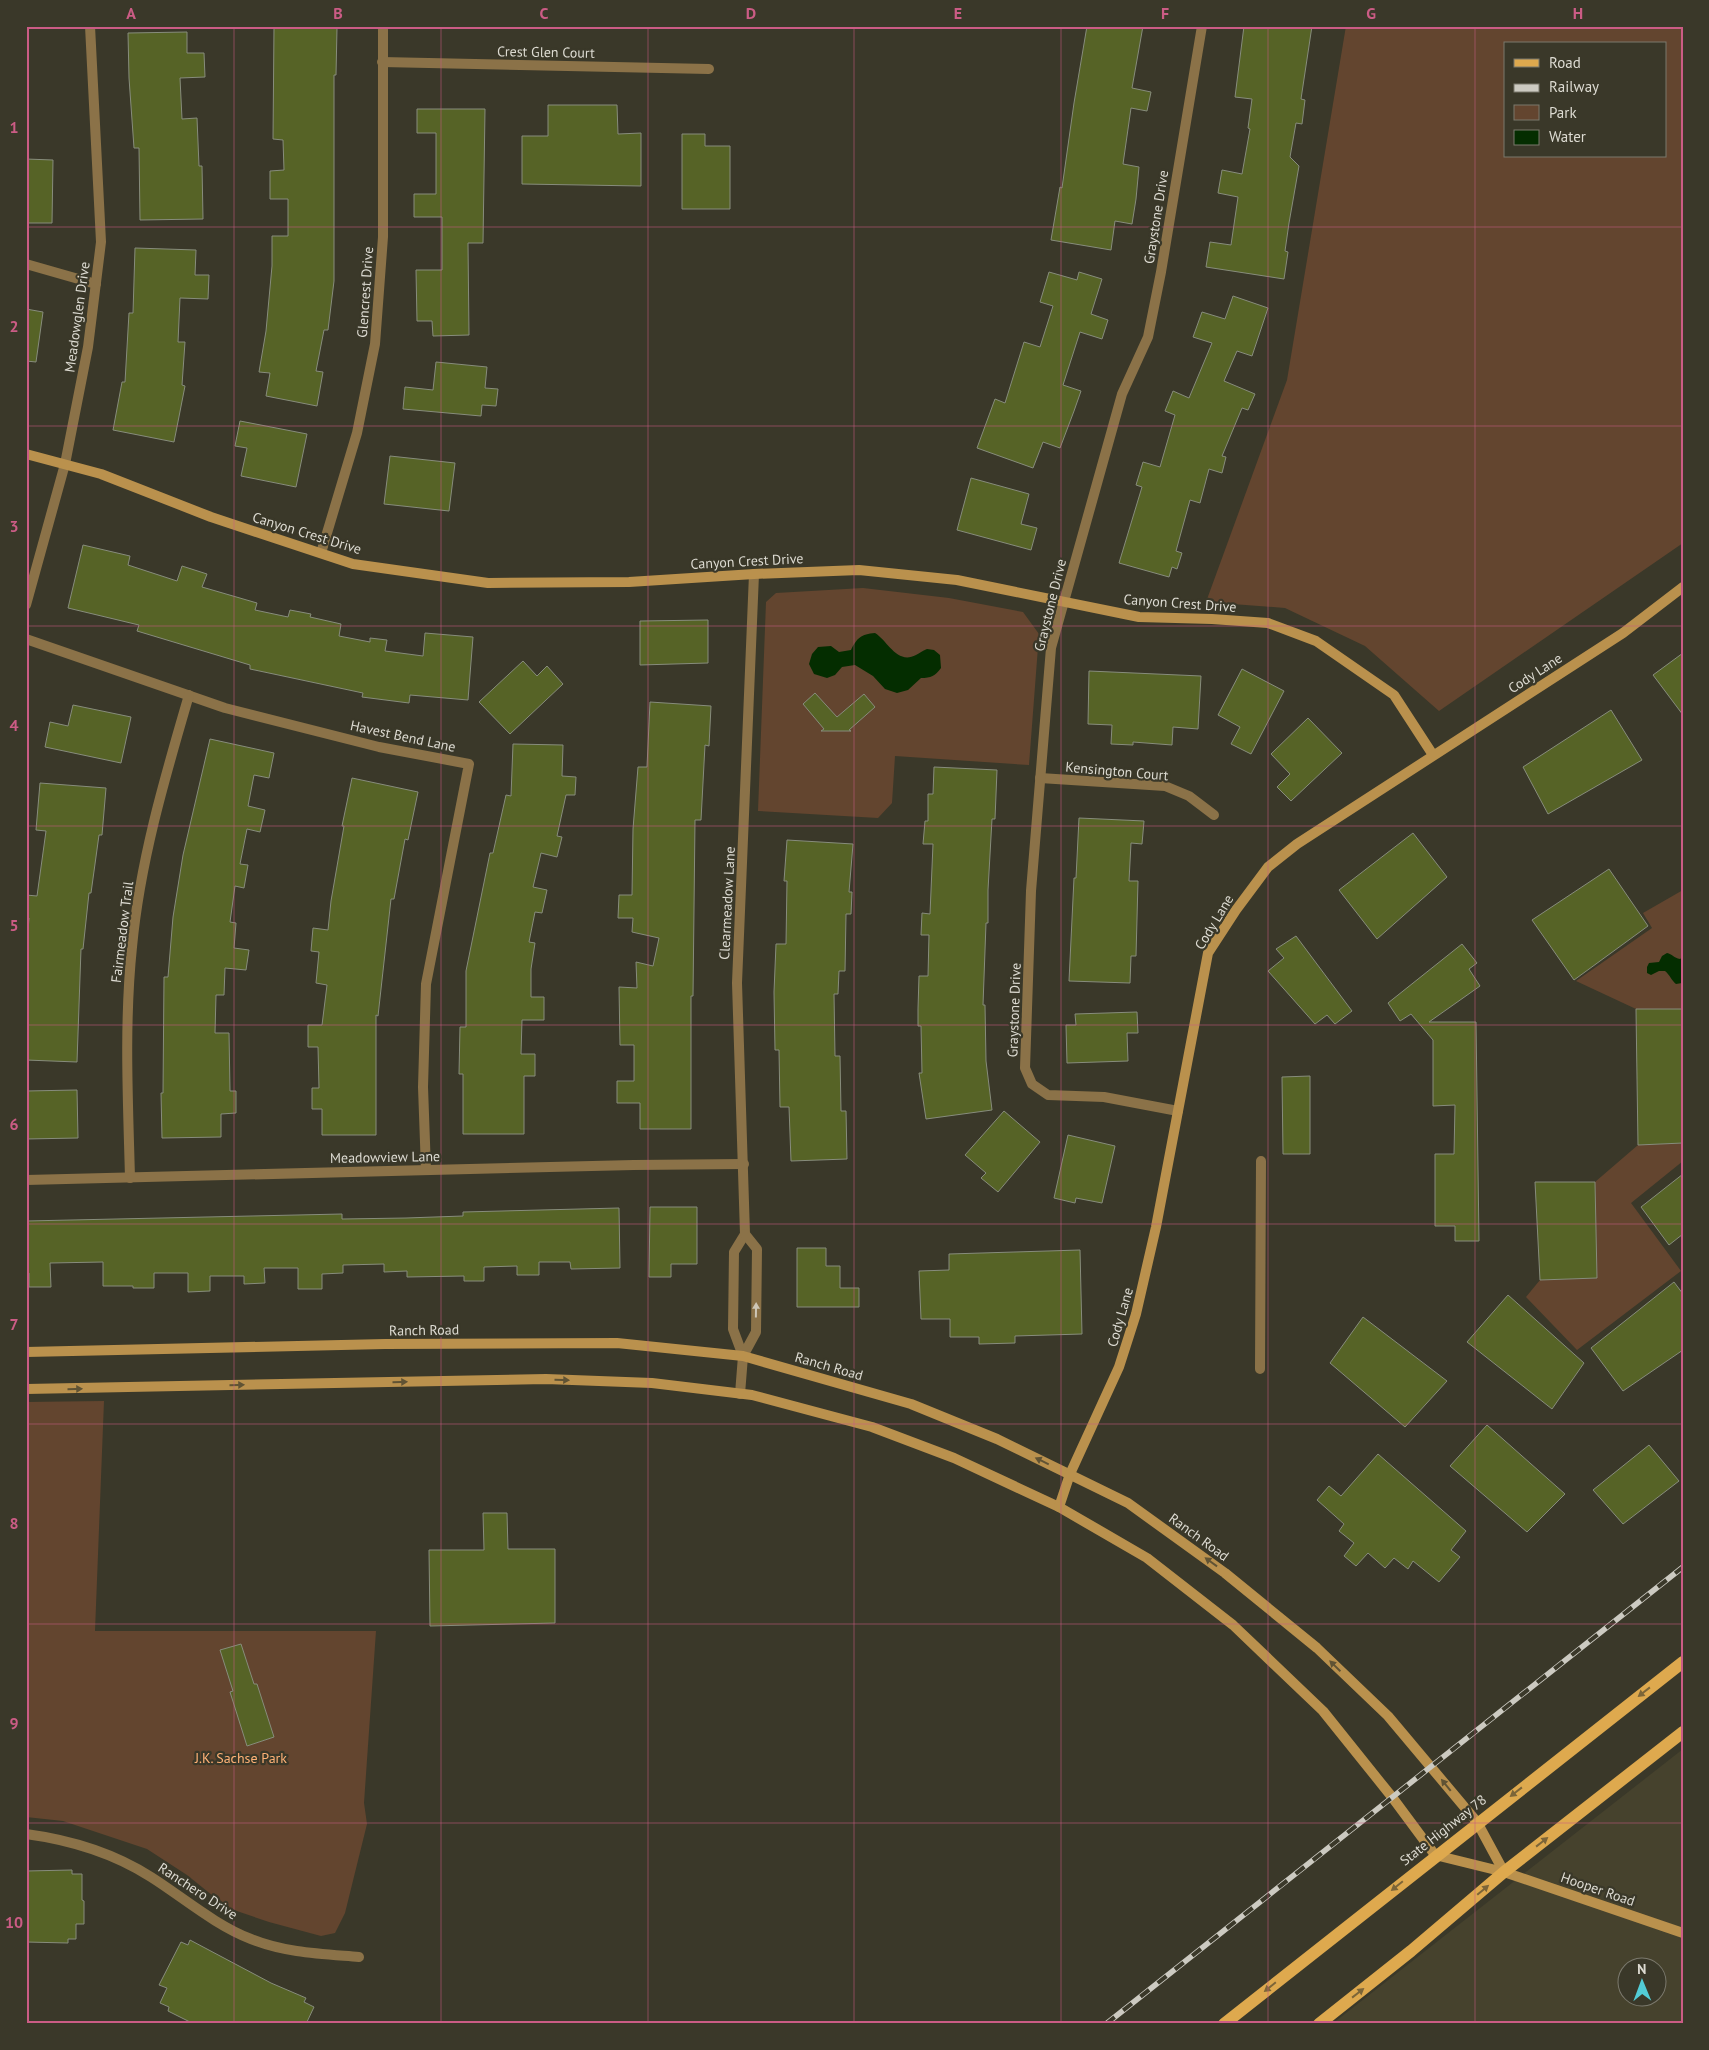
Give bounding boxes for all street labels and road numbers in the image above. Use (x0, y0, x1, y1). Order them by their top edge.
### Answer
street label: Crest Glen Court (497, 42, 595, 62)
street label: Graystone Drive (1140, 169, 1172, 265)
street label: Glencrest Drive (353, 246, 377, 338)
street label: Meadowglen Drive (60, 260, 94, 374)
street label: Canyon Crest Drive (250, 508, 364, 558)
street label: Canyon Crest Drive (690, 549, 804, 573)
street label: Graystone Drive (1030, 557, 1070, 653)
street label: Canyon Crest Drive (1123, 590, 1237, 616)
street label: Cody Lane (1505, 649, 1565, 697)
street label: Havest Bend Lane (349, 716, 457, 756)
street label: Kensington Court (1065, 758, 1170, 784)
street label: Clearmeadow Lane (715, 846, 739, 960)
street label: Fairmeadow Trail (107, 880, 137, 984)
street label: Cody Lane (1191, 891, 1237, 953)
street label: Graystone Drive (1003, 962, 1025, 1058)
street label: Meadowview Lane (330, 1147, 440, 1167)
street label: Cody Lane (1103, 1285, 1137, 1349)
street label: Ranch Road (389, 1320, 459, 1340)
street label: Ranch Road (793, 1348, 865, 1384)
street label: Ranch Road (1165, 1509, 1233, 1565)
street label: State Highway 78 (1396, 1791, 1490, 1869)
street label: Ranchero Drive (155, 1859, 241, 1923)
street label: Hooper Road (1559, 1868, 1637, 1910)

